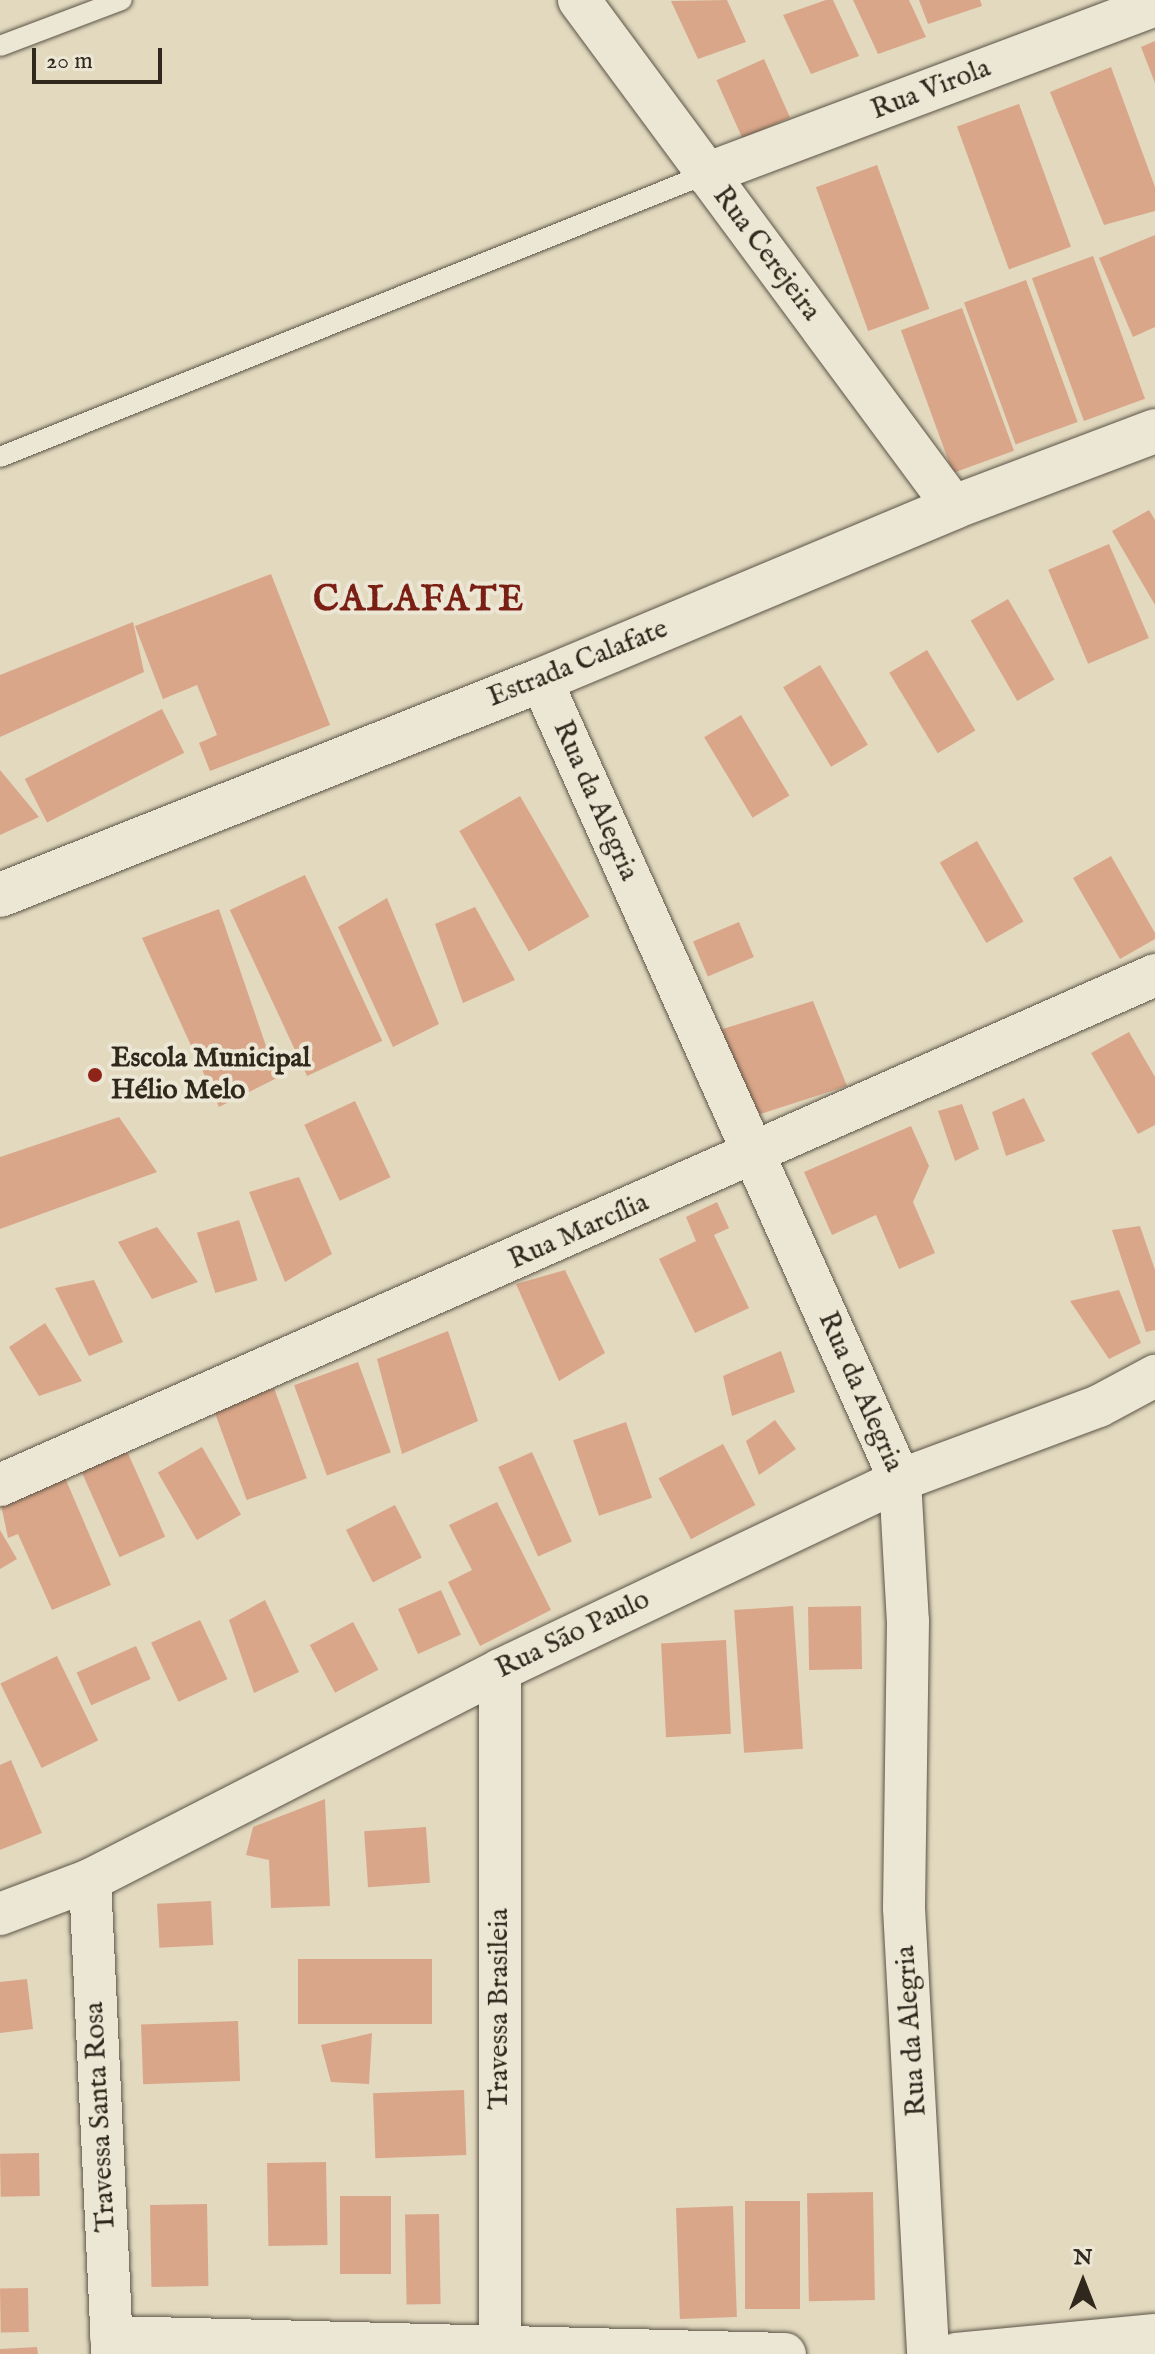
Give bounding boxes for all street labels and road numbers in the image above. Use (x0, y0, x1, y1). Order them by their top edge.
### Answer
street label: Rua Virola (867, 52, 995, 128)
street label: Rua Cerejeira (705, 180, 827, 328)
street label: Estrada Calafate (483, 613, 673, 715)
street label: Rua da Alegria (545, 716, 645, 886)
street label: Rua Marcília (504, 1186, 654, 1278)
street label: Rua da Alegria (810, 1307, 910, 1477)
street label: Rua São Paulo (491, 1583, 655, 1687)
street label: Travessa Brasileia (483, 1908, 517, 2110)
street label: Rua da Alegria (889, 1944, 935, 2118)
street label: Travessa Santa Rosa (78, 2001, 124, 2233)

